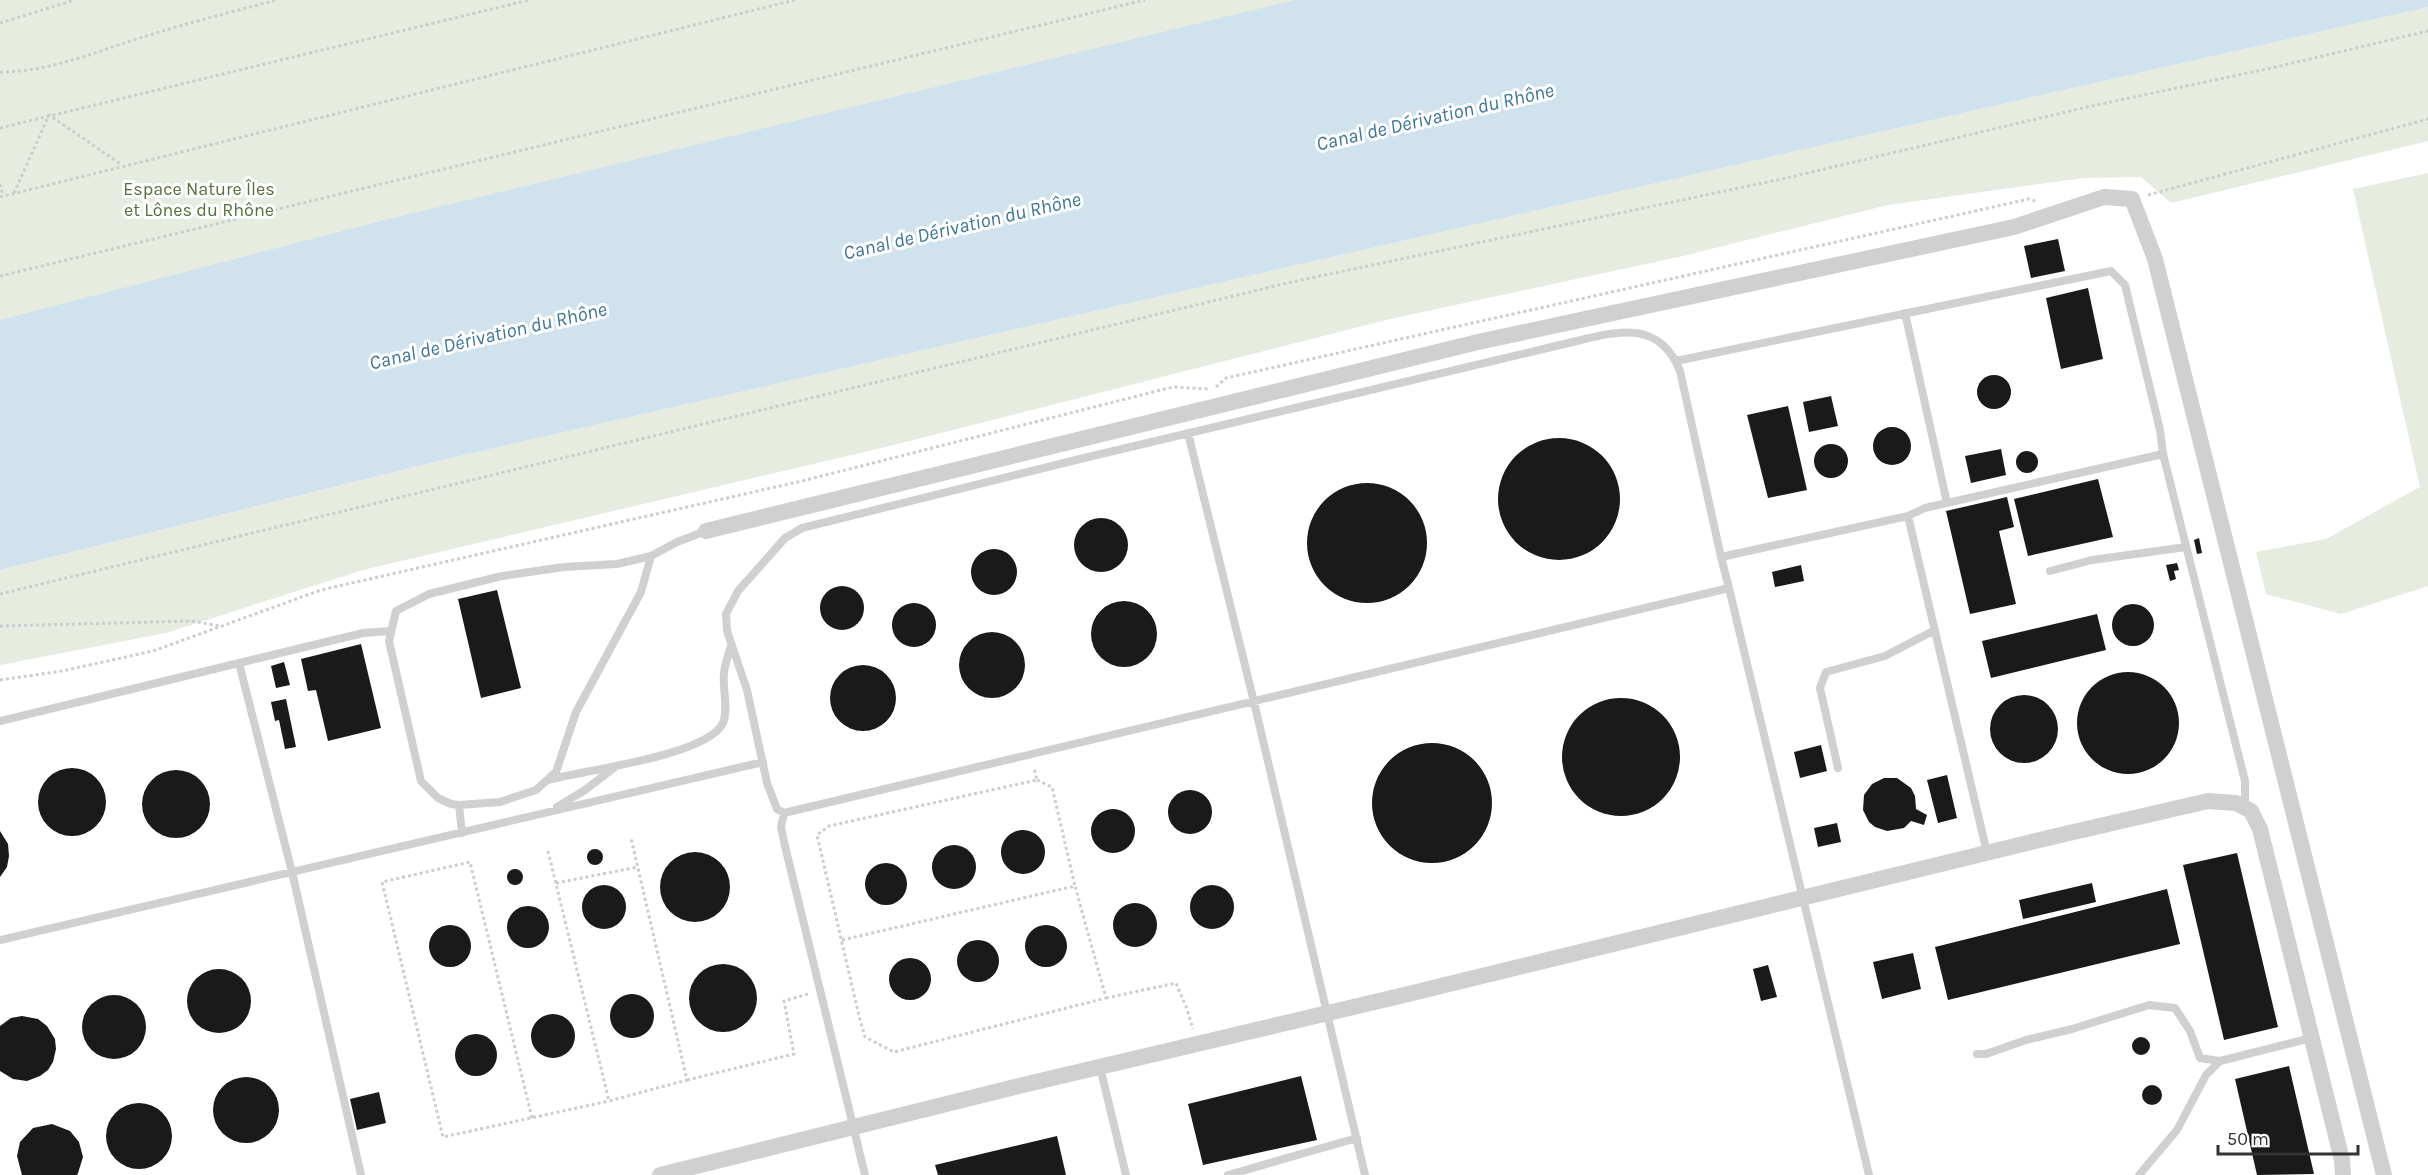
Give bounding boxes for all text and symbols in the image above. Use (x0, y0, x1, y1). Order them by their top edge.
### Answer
water label: Canal de Dérivation du Rhône (1314, 78, 1556, 156)
park label: Espace Nature Îles et Lônes du Rhône (123, 178, 275, 221)
water label: Canal de Dérivation du Rhône (841, 187, 1083, 265)
water label: Canal de Dérivation du Rhône (367, 297, 609, 375)
scale bar (2218, 1118, 2358, 1156)
text: 50 m (2227, 1128, 2269, 1150)

